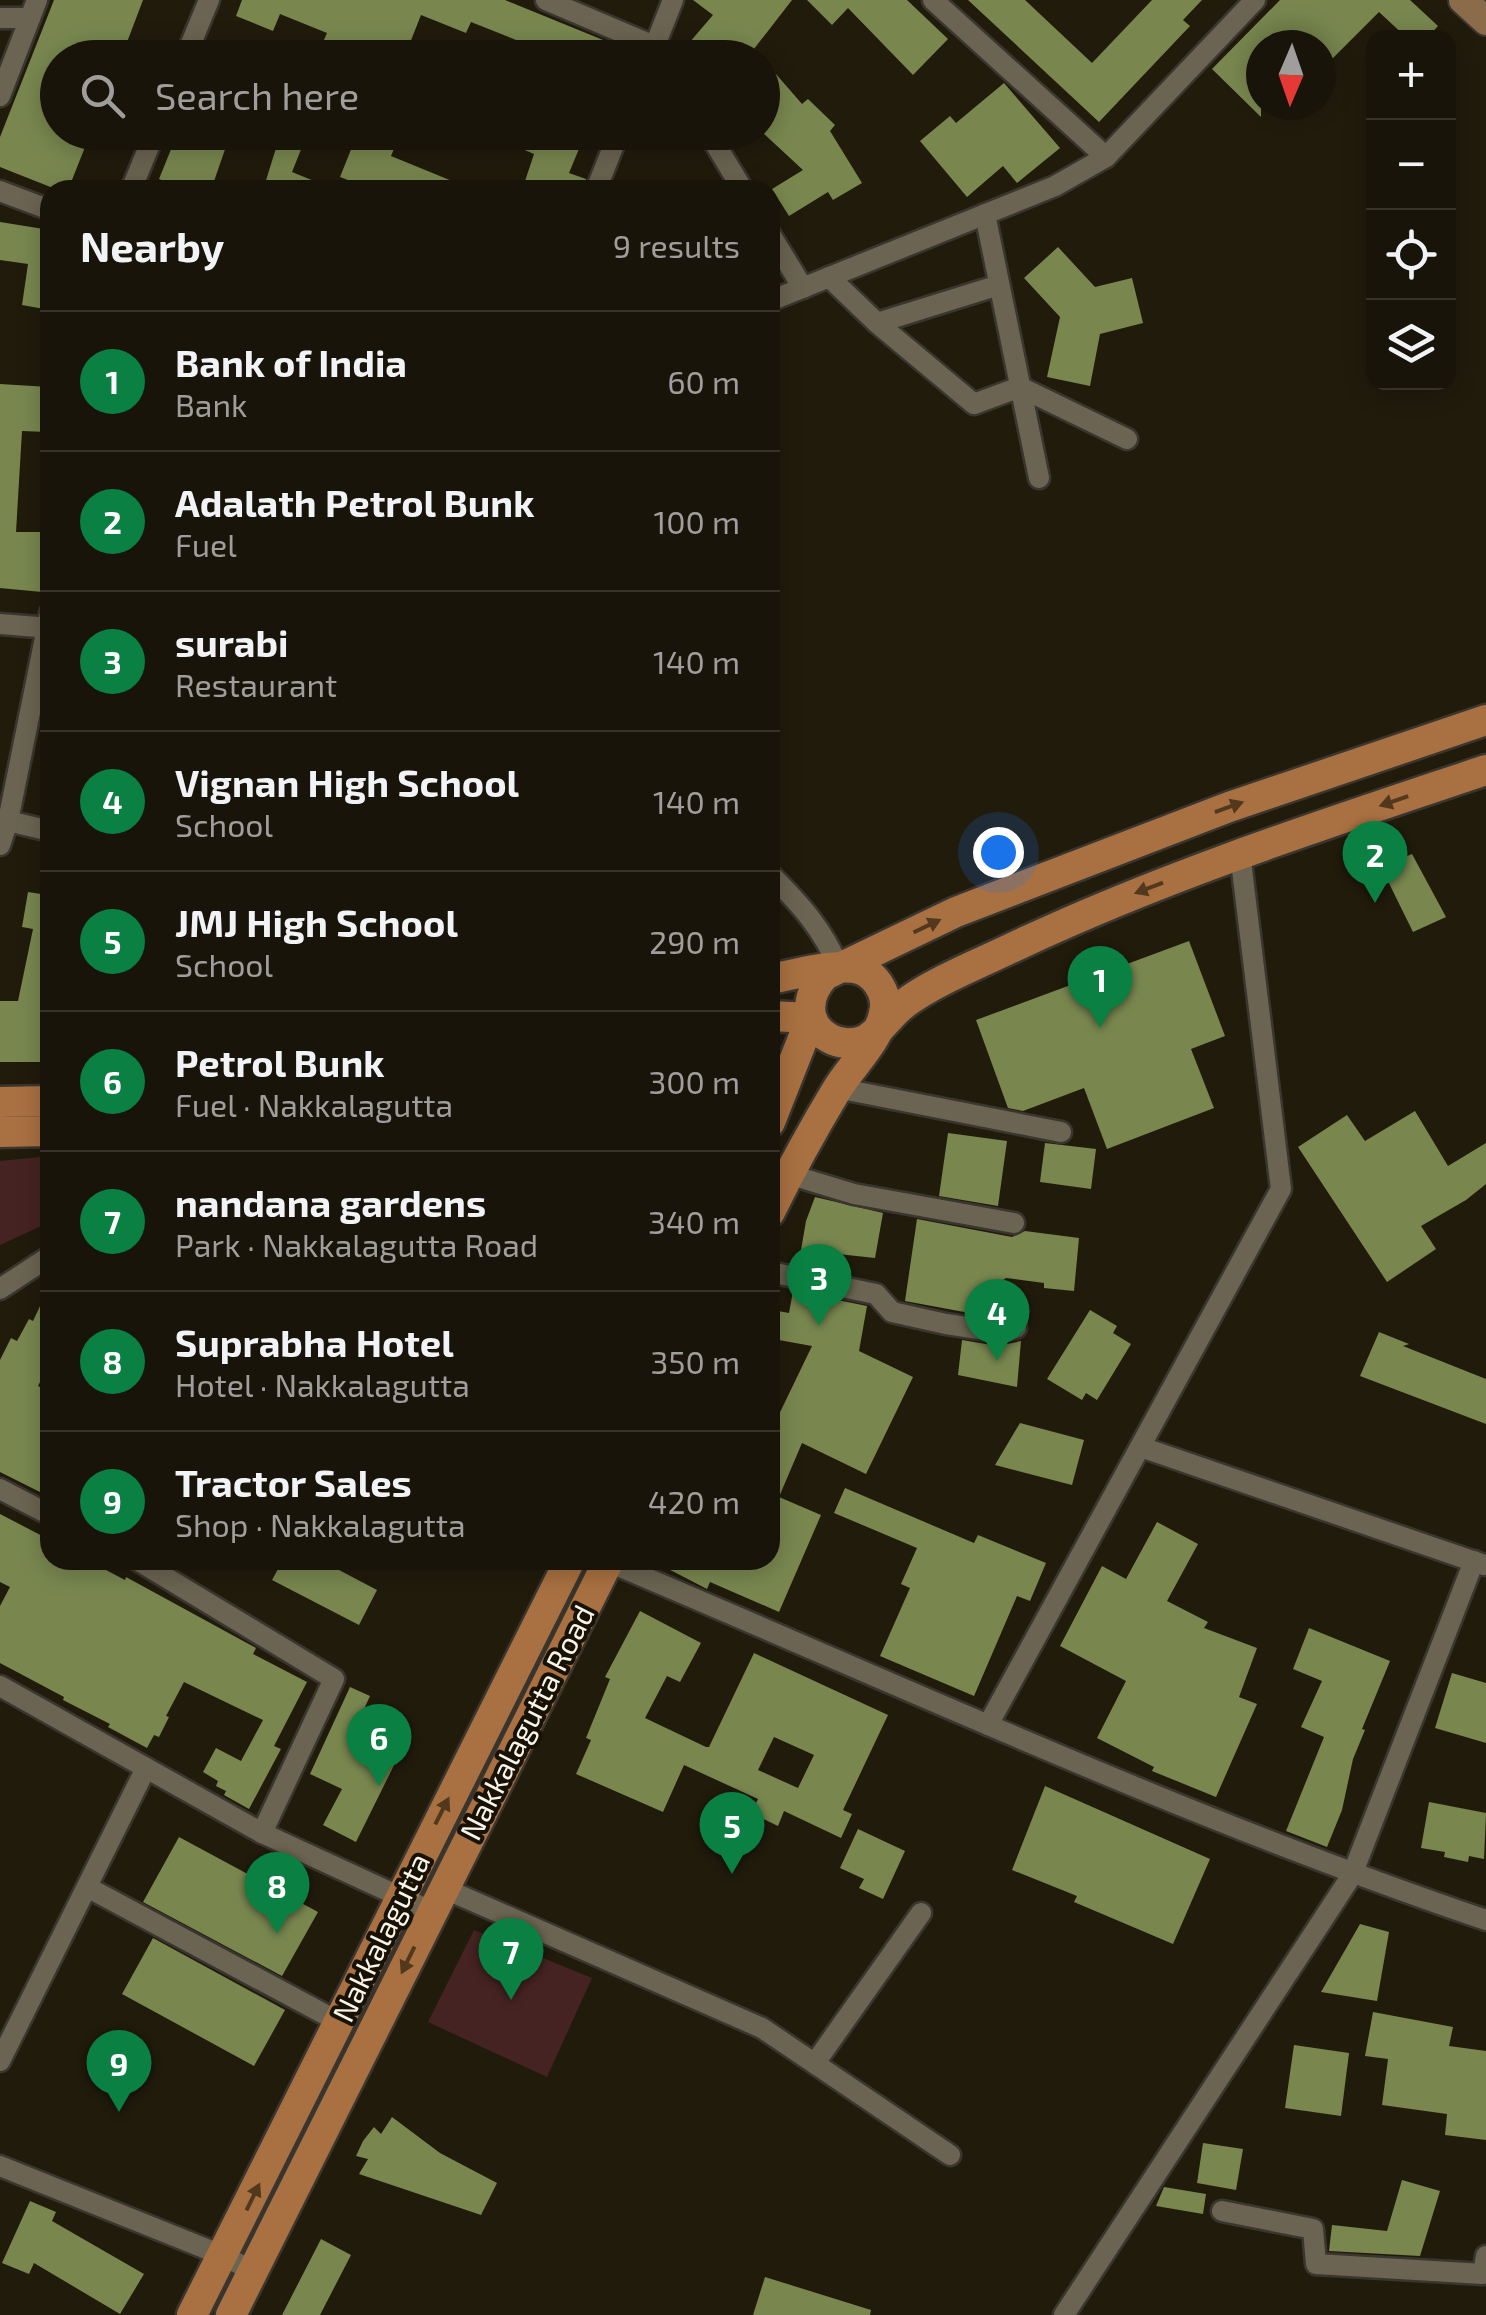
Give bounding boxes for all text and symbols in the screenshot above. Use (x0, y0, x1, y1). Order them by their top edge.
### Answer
north arrow (1246, 30, 1336, 120)
map controls (1366, 30, 1456, 390)
button: + (1366, 30, 1456, 120)
search box (40, 40, 780, 150)
icon: search (75, 68, 130, 123)
text: Search here (155, 72, 359, 118)
button: − (1366, 120, 1456, 210)
button: locate (1366, 210, 1456, 300)
text: Nearby (80, 220, 224, 270)
text: 9 results (613, 226, 740, 264)
button: layers (1366, 300, 1456, 390)
text: Bank of India (175, 339, 407, 385)
text: 1 (106, 362, 119, 400)
text: 60 m (667, 362, 740, 400)
text: Bank (175, 385, 247, 423)
text: Adalath Petrol Bunk (175, 479, 534, 525)
text: 2 (103, 502, 122, 540)
text: 100 m (654, 502, 740, 540)
text: Fuel (175, 525, 237, 563)
text: surabi (175, 619, 289, 665)
text: 3 (103, 642, 122, 680)
text: 140 m (653, 642, 740, 680)
text: Restaurant (175, 665, 337, 703)
text: Vignan High School (175, 759, 519, 805)
text: 4 (102, 782, 123, 820)
text: 140 m (653, 782, 740, 820)
one-way arrow (1378, 795, 1408, 810)
one-way arrow (1215, 799, 1245, 814)
text: School (175, 805, 273, 843)
pin: 2 (1342, 820, 1408, 903)
your location (973, 827, 1024, 878)
one-way arrow (1134, 881, 1164, 897)
text: JMJ High School (175, 899, 458, 945)
one-way arrow (913, 918, 942, 935)
text: 5 (104, 922, 121, 960)
text: 290 m (649, 922, 740, 960)
text: School (175, 945, 273, 983)
pin: 1 (1068, 946, 1132, 1028)
text: Petrol Bunk (175, 1039, 384, 1085)
text: 6 (103, 1062, 122, 1100)
text: 300 m (648, 1062, 740, 1100)
text: Fuel · Nakkalagutta (175, 1085, 453, 1123)
text: nandana gardens (175, 1179, 486, 1225)
text: 7 (104, 1202, 121, 1240)
text: 340 m (648, 1202, 740, 1240)
text: Park · Nakkalagutta Road (175, 1225, 538, 1263)
pin: 3 (786, 1244, 852, 1326)
pin: 4 (964, 1278, 1030, 1361)
text: Suprabha Hotel (175, 1319, 454, 1365)
text: 8 (103, 1342, 122, 1380)
text: 350 m (651, 1342, 740, 1380)
text: Hotel · Nakkalagutta (175, 1365, 470, 1403)
text: Tractor Sales (175, 1459, 412, 1505)
text: 9 (103, 1482, 122, 1520)
text: 420 m (648, 1482, 740, 1520)
text: Shop · Nakkalagutta (175, 1505, 466, 1543)
street label: Nakkalagutta Road (451, 1598, 601, 1846)
pin: 6 (346, 1704, 412, 1786)
pin: 5 (700, 1792, 764, 1874)
one-way arrow (433, 1797, 450, 1826)
street label: Nakkalagutta (324, 1847, 436, 2027)
pin: 8 (244, 1852, 310, 1934)
pin: 7 (478, 1918, 544, 2000)
one-way arrow (399, 1946, 416, 1975)
pin: 9 (86, 2030, 152, 2112)
one-way arrow (244, 2182, 261, 2211)

